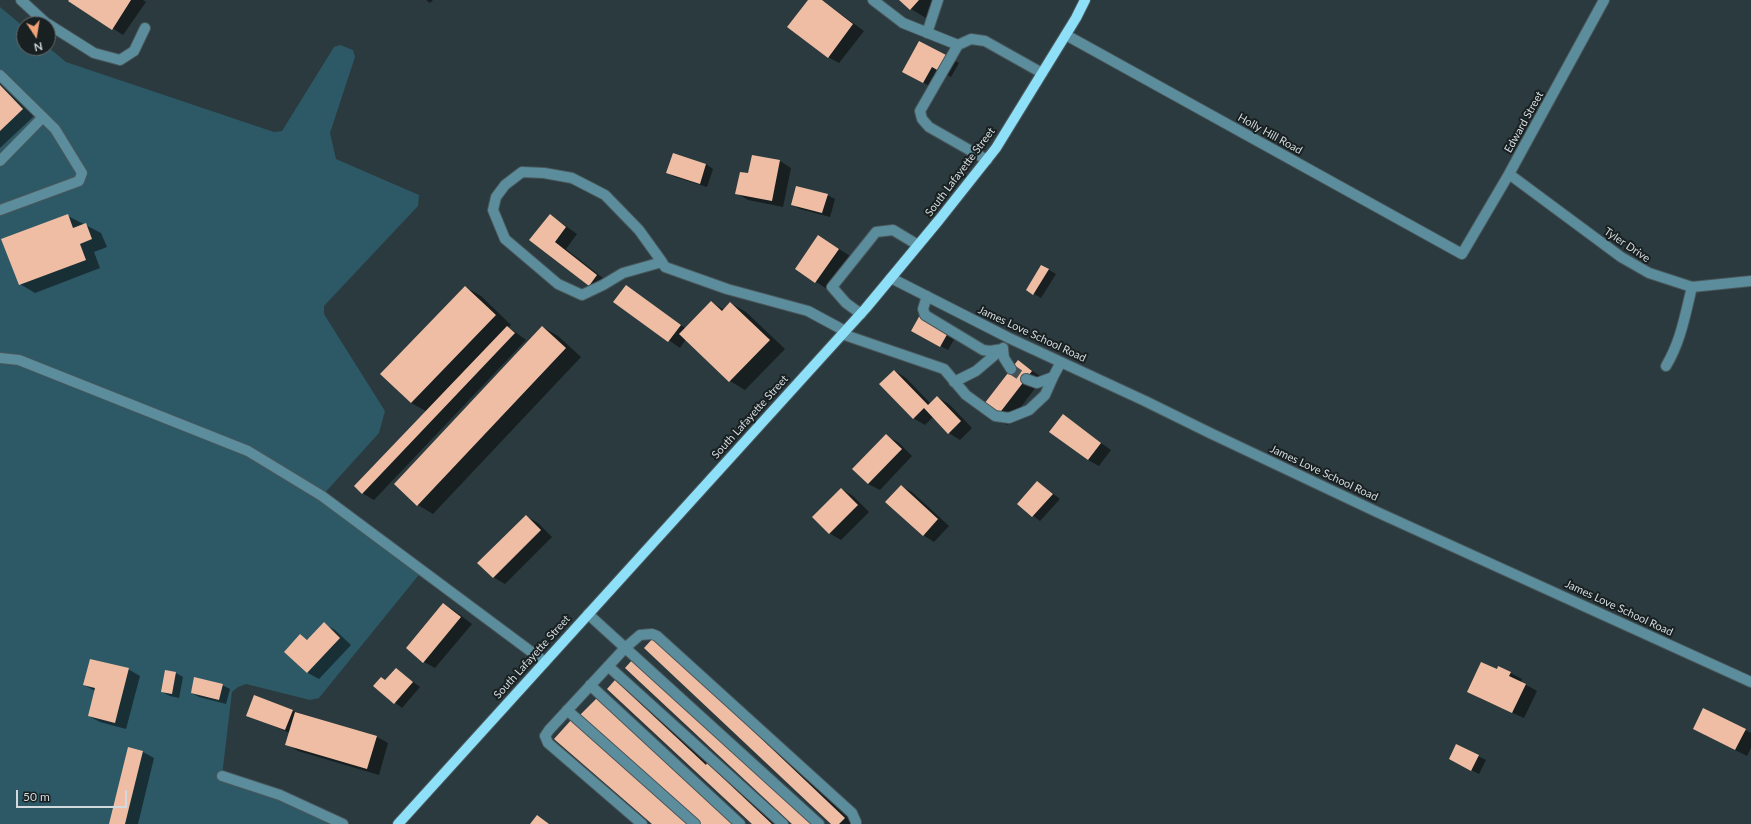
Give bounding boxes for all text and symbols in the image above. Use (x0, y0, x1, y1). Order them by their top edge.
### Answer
north arrow (16, 16, 56, 56)
text: N (33, 40, 44, 54)
street label: Edward Street (1502, 89, 1546, 155)
street label: Holly Hill Road (1236, 111, 1304, 157)
street label: South Lafayette Street (922, 125, 998, 219)
street label: Tyler Drive (1601, 225, 1653, 265)
street label: James Love School Road (976, 303, 1088, 365)
street label: South Lafayette Street (709, 373, 791, 461)
street label: James Love School Road (1268, 442, 1380, 504)
street label: James Love School Road (1563, 577, 1675, 639)
street label: South Lafayette Street (491, 613, 573, 701)
scale bar (18, 782, 129, 808)
text: 50 m (23, 789, 50, 804)

